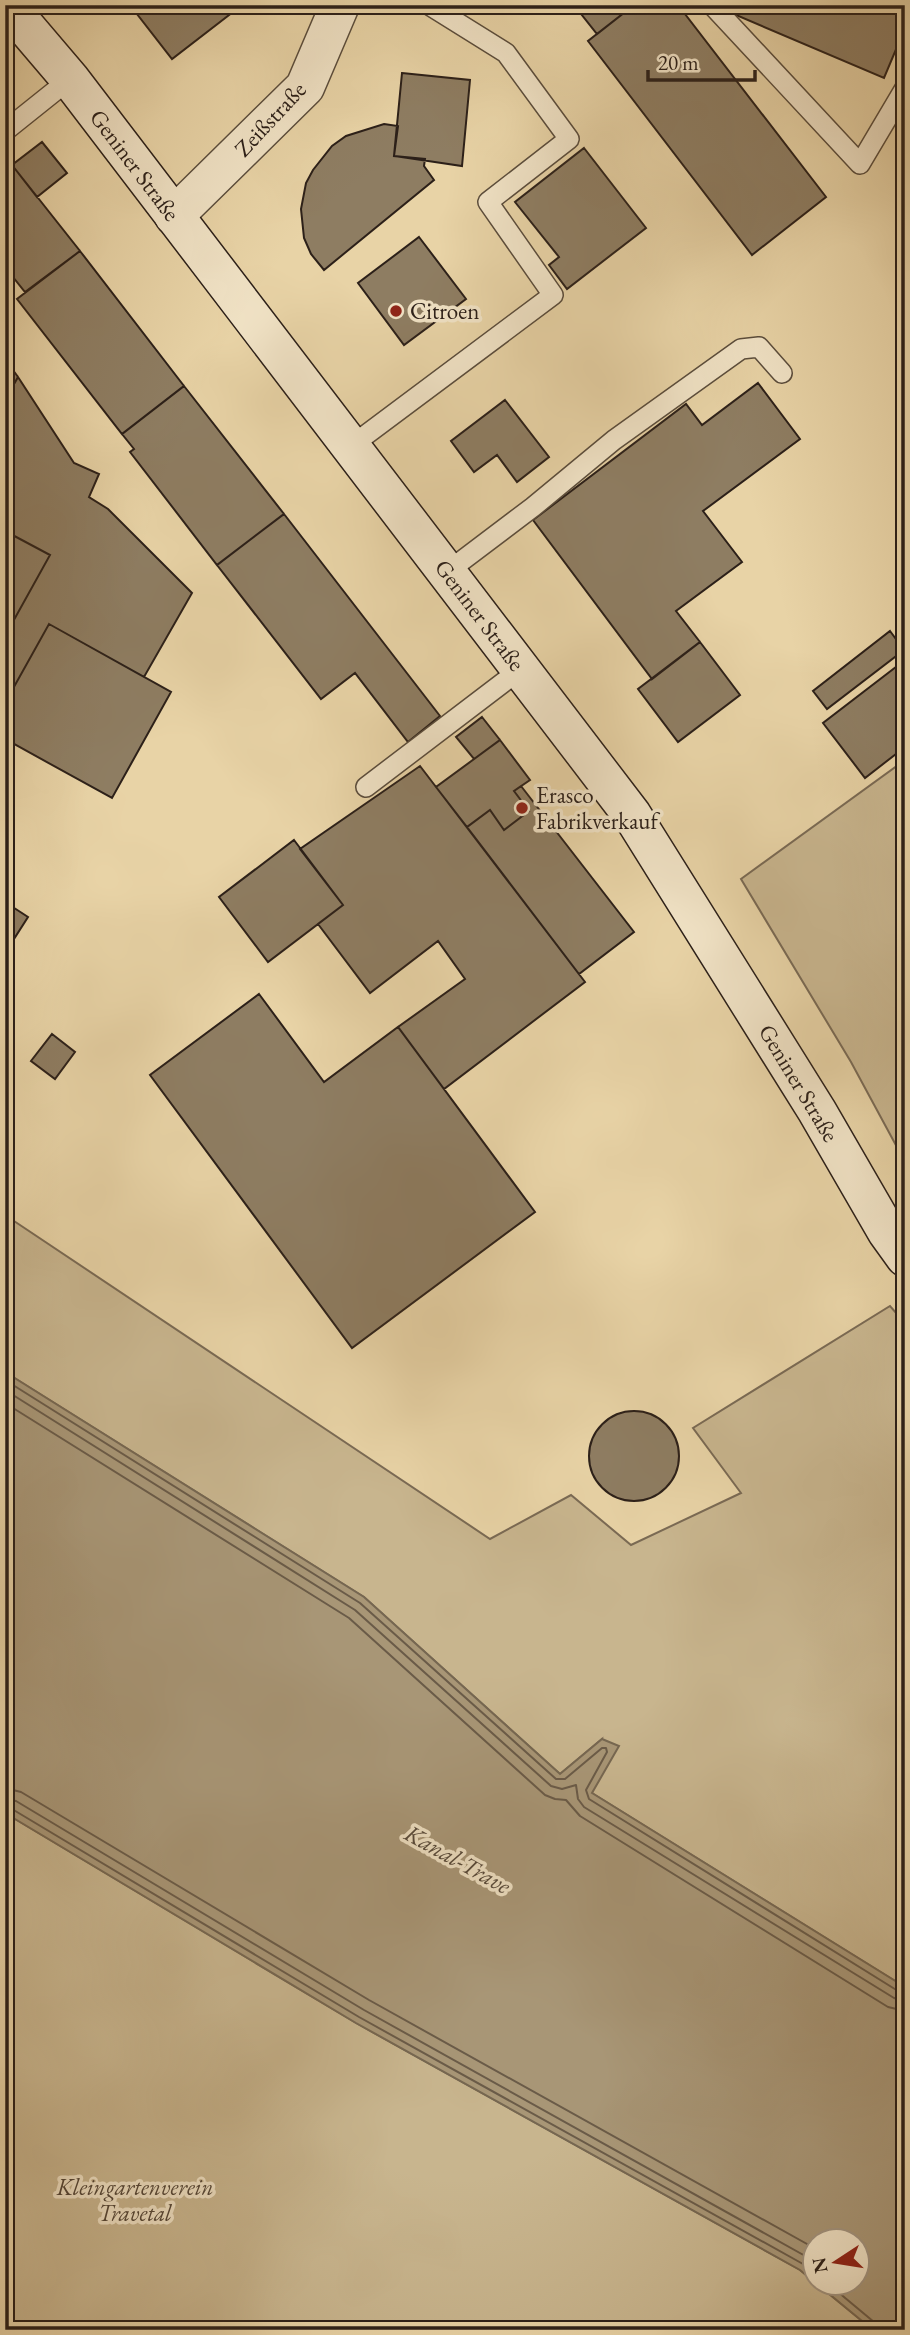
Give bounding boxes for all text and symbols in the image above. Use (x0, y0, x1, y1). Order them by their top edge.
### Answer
scale bar (648, 38, 754, 82)
text: 20 m (658, 49, 699, 76)
street label: Zeißstraße (228, 75, 312, 163)
street label: Geniner Straße (83, 103, 187, 227)
place label: Citroen (410, 296, 479, 326)
marker: Citroen (388, 303, 404, 319)
street label: Geniner Straße (428, 553, 532, 677)
place label: Erasco Fabrikverkauf (536, 780, 660, 836)
marker: Erasco Fabrikverkauf (514, 800, 530, 816)
street label: Geniner Straße (752, 1019, 846, 1147)
water label: Kanal-Trave (399, 1817, 517, 1901)
park label: Kleingartenverein Travetal (56, 2172, 213, 2228)
north arrow (802, 2226, 872, 2296)
text: N (806, 2255, 834, 2276)

